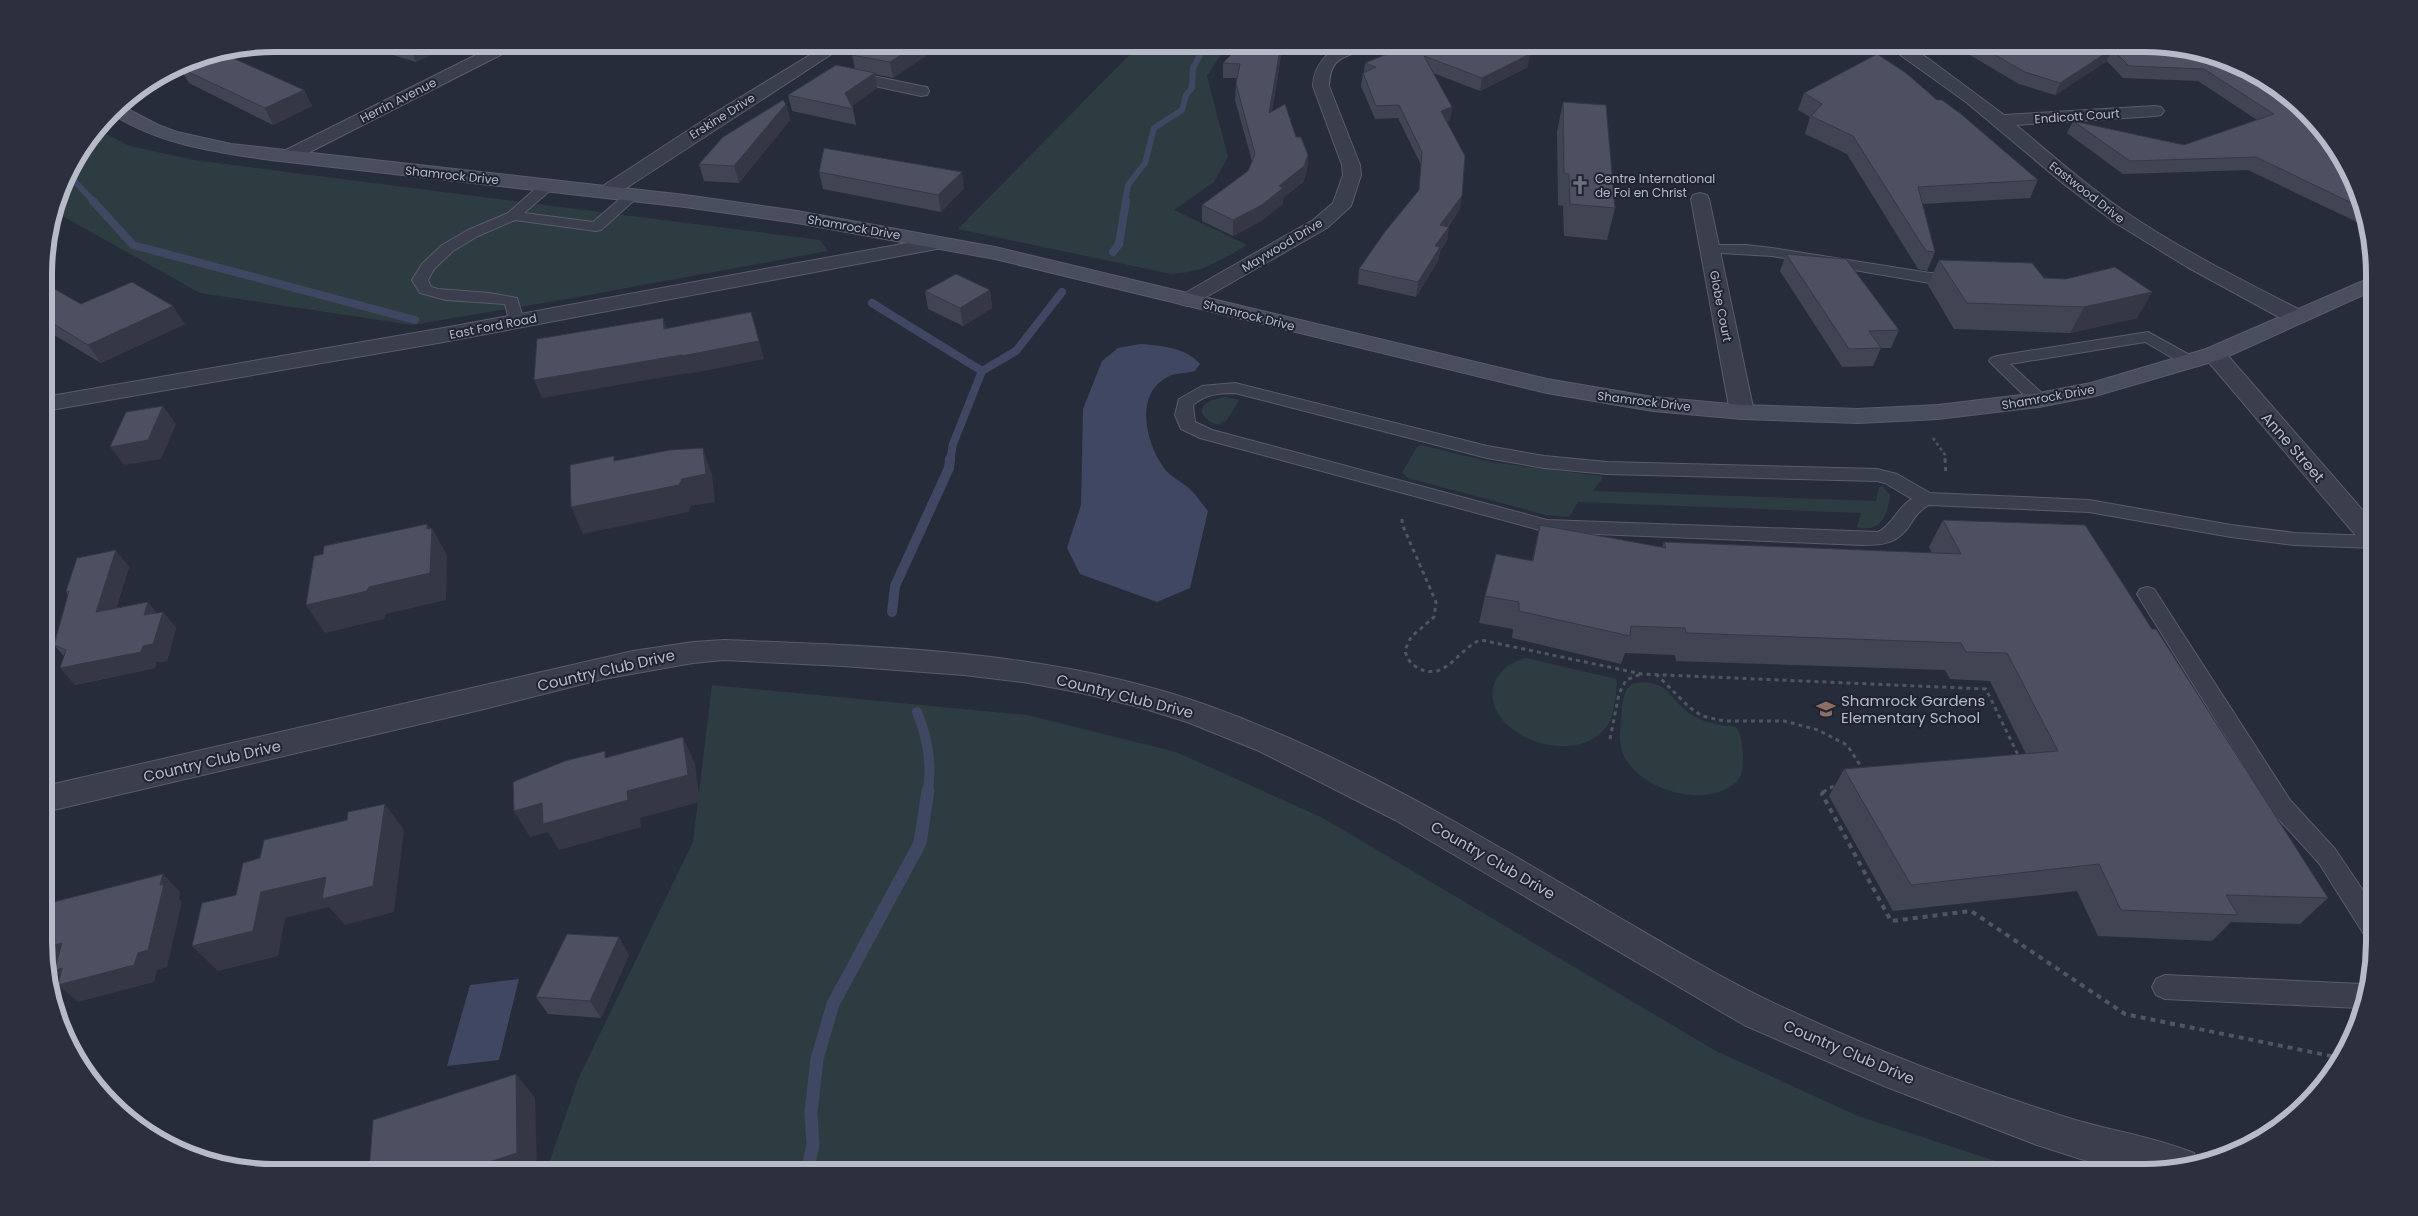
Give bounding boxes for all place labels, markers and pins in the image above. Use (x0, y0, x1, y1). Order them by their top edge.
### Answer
place label: Centre International de Foi en Christ (1595, 170, 1715, 201)
church icon: Centre International de Foi en Christ (1569, 174, 1591, 196)
place label: Shamrock Gardens Elementary School (1841, 690, 1985, 728)
school or university icon: Shamrock Gardens Elementary School (1815, 698, 1837, 720)

